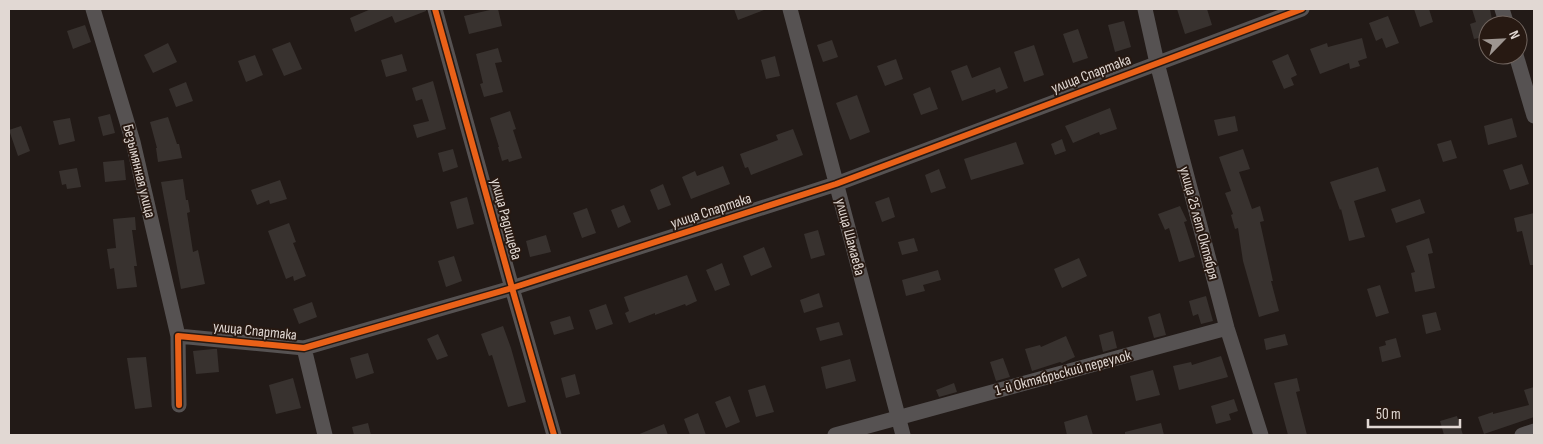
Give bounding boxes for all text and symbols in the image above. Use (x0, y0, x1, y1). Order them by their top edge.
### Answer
north arrow (1478, 15, 1528, 65)
text: N (1505, 28, 1524, 42)
street label: улица Спартака (1048, 50, 1134, 98)
street label: Безымянная улица (118, 122, 160, 220)
street label: улица 25 лет Октября (1175, 164, 1223, 282)
street label: улица Радищева (486, 176, 526, 262)
street label: улица Спартака (668, 189, 754, 233)
street label: улица Шамаева (831, 196, 869, 278)
street label: улица Спартака (212, 317, 298, 345)
street label: 1-й Октябрьский переулок (993, 346, 1134, 400)
scale bar (1368, 396, 1460, 428)
text: 50 m (1376, 405, 1401, 424)

